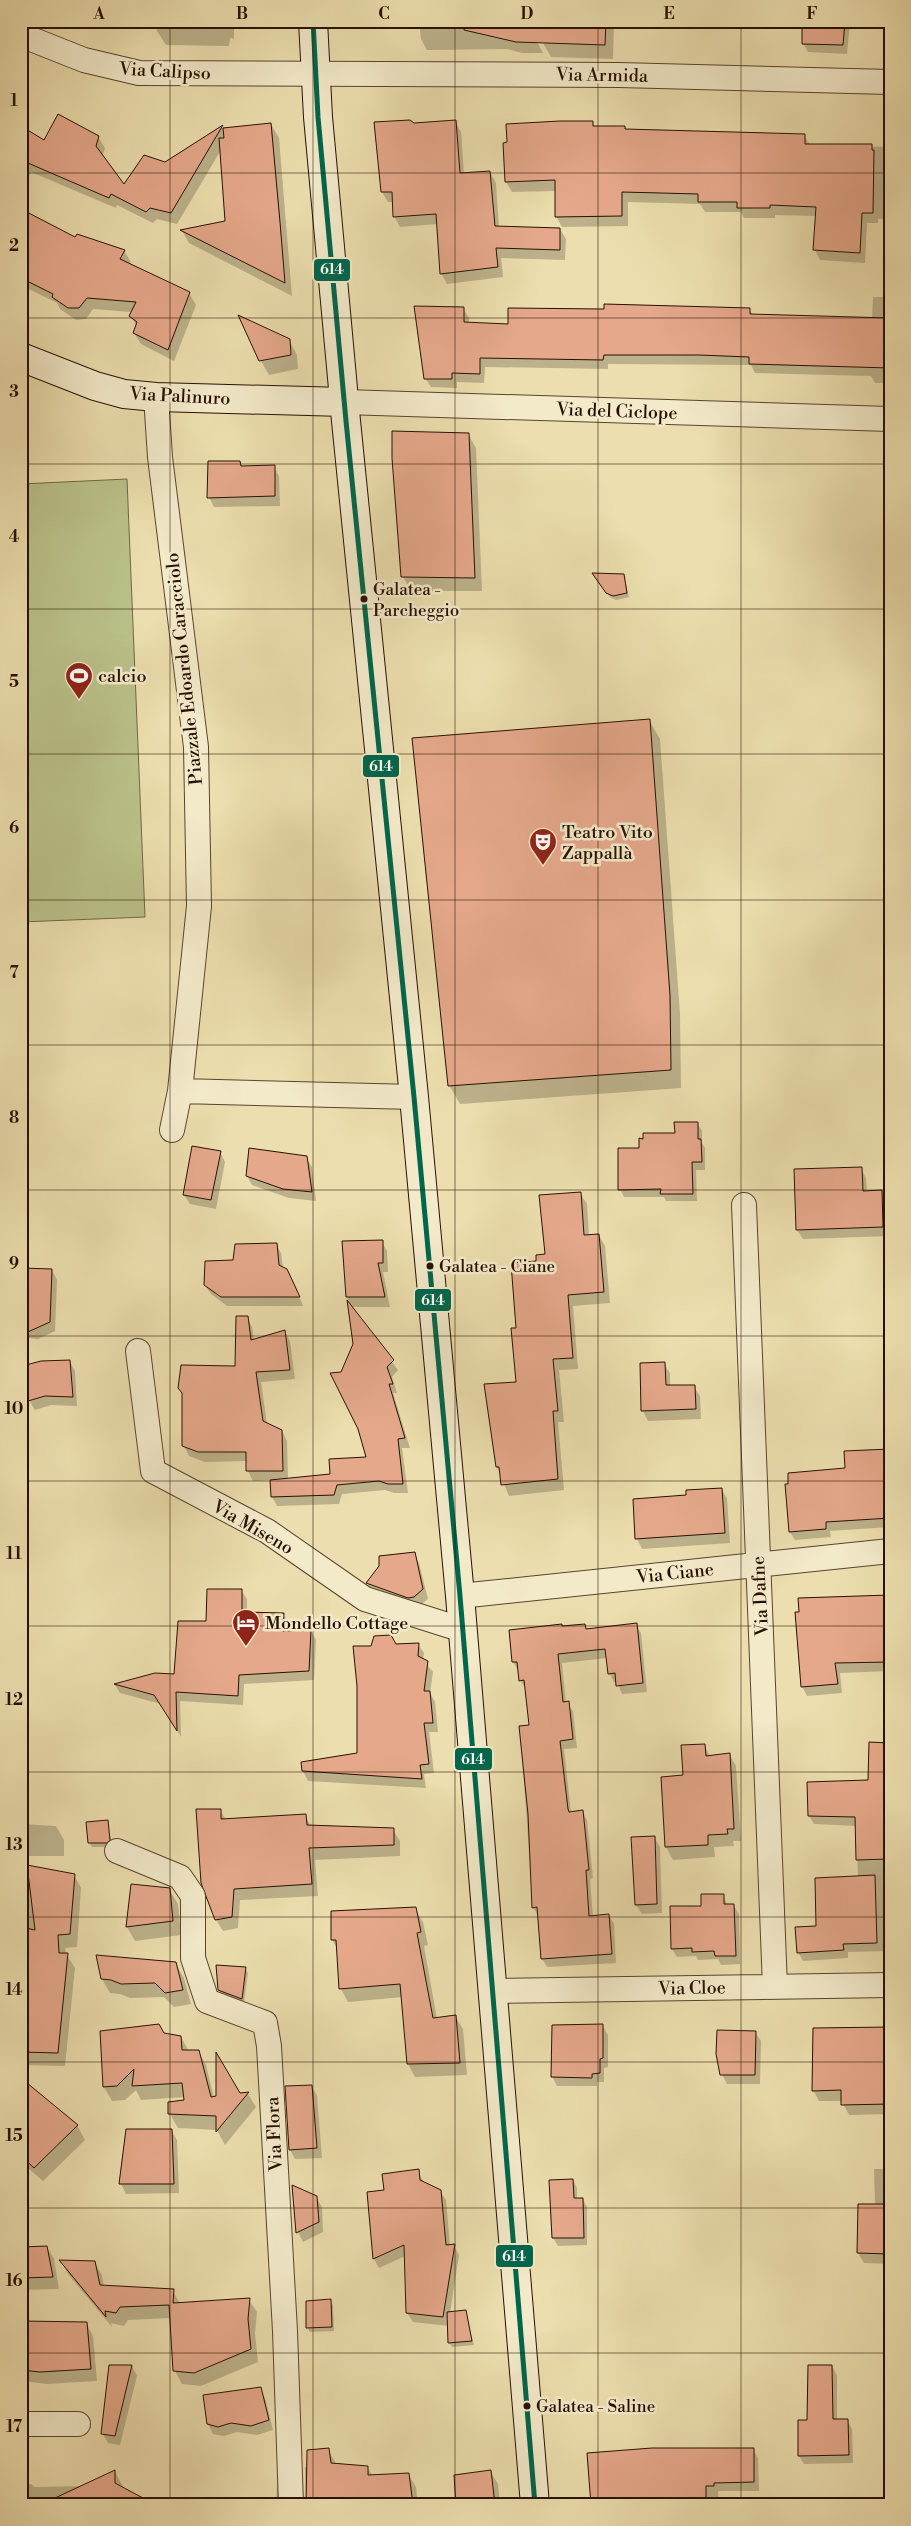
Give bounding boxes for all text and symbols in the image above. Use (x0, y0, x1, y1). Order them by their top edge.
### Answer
text: A (92, 4, 105, 24)
text: B (236, 4, 248, 24)
text: C (378, 4, 390, 24)
text: D (521, 4, 534, 24)
text: E (663, 4, 675, 24)
text: F (806, 4, 818, 24)
street label: Via Calipso (118, 58, 211, 85)
street label: Via Armida (555, 63, 649, 88)
text: 1 (10, 91, 18, 111)
text: 2 (9, 236, 19, 256)
line badge: 614 (313, 258, 351, 282)
text: 614 (320, 261, 344, 279)
text: 3 (9, 382, 19, 402)
street label: Via Palinuro (128, 382, 231, 411)
street label: Via del Ciclope (555, 398, 678, 425)
text: 4 (9, 527, 20, 547)
street label: Piazzale Edoardo Caracciolo (161, 552, 208, 786)
place label: Galatea - Parcheggio (373, 579, 459, 622)
marker: Galatea - Parcheggio (359, 594, 369, 604)
sports icon: calcio (64, 661, 94, 700)
place label: calcio (98, 665, 147, 688)
text: 5 (9, 672, 19, 692)
line badge: 614 (362, 754, 400, 778)
text: 614 (369, 758, 393, 776)
text: 6 (9, 818, 19, 838)
place label: Teatro Vito Zappallà (562, 821, 653, 865)
theatre icon: Teatro Vito Zappallà (528, 827, 558, 866)
text: 7 (9, 963, 19, 983)
text: 8 (9, 1108, 19, 1128)
text: 9 (9, 1254, 19, 1274)
place label: Galatea - Ciane (439, 1256, 555, 1278)
marker: Galatea - Ciane (425, 1261, 435, 1271)
line badge: 614 (414, 1288, 452, 1312)
text: 614 (421, 1292, 445, 1310)
text: 10 (5, 1399, 23, 1419)
street label: Via Miseno (207, 1494, 298, 1560)
text: 11 (6, 1544, 22, 1564)
street label: Via Dafne (747, 1555, 774, 1638)
street label: Via Ciane (634, 1558, 715, 1589)
hotel icon: Mondello Cottage (231, 1608, 261, 1647)
place label: Mondello Cottage (265, 1612, 408, 1635)
text: 12 (5, 1690, 23, 1710)
line badge: 614 (454, 1747, 493, 1771)
text: 614 (461, 1751, 485, 1769)
text: 13 (5, 1835, 23, 1855)
street label: Via Cloe (657, 1976, 726, 2001)
text: 14 (5, 1980, 23, 2000)
street label: Via Flora (261, 2095, 288, 2173)
text: 15 (5, 2126, 23, 2146)
line badge: 614 (495, 2244, 534, 2268)
text: 614 (502, 2248, 526, 2266)
text: 16 (5, 2271, 23, 2291)
place label: Galatea - Saline (536, 2396, 655, 2418)
marker: Galatea - Saline (522, 2401, 532, 2411)
text: 17 (6, 2417, 23, 2437)

